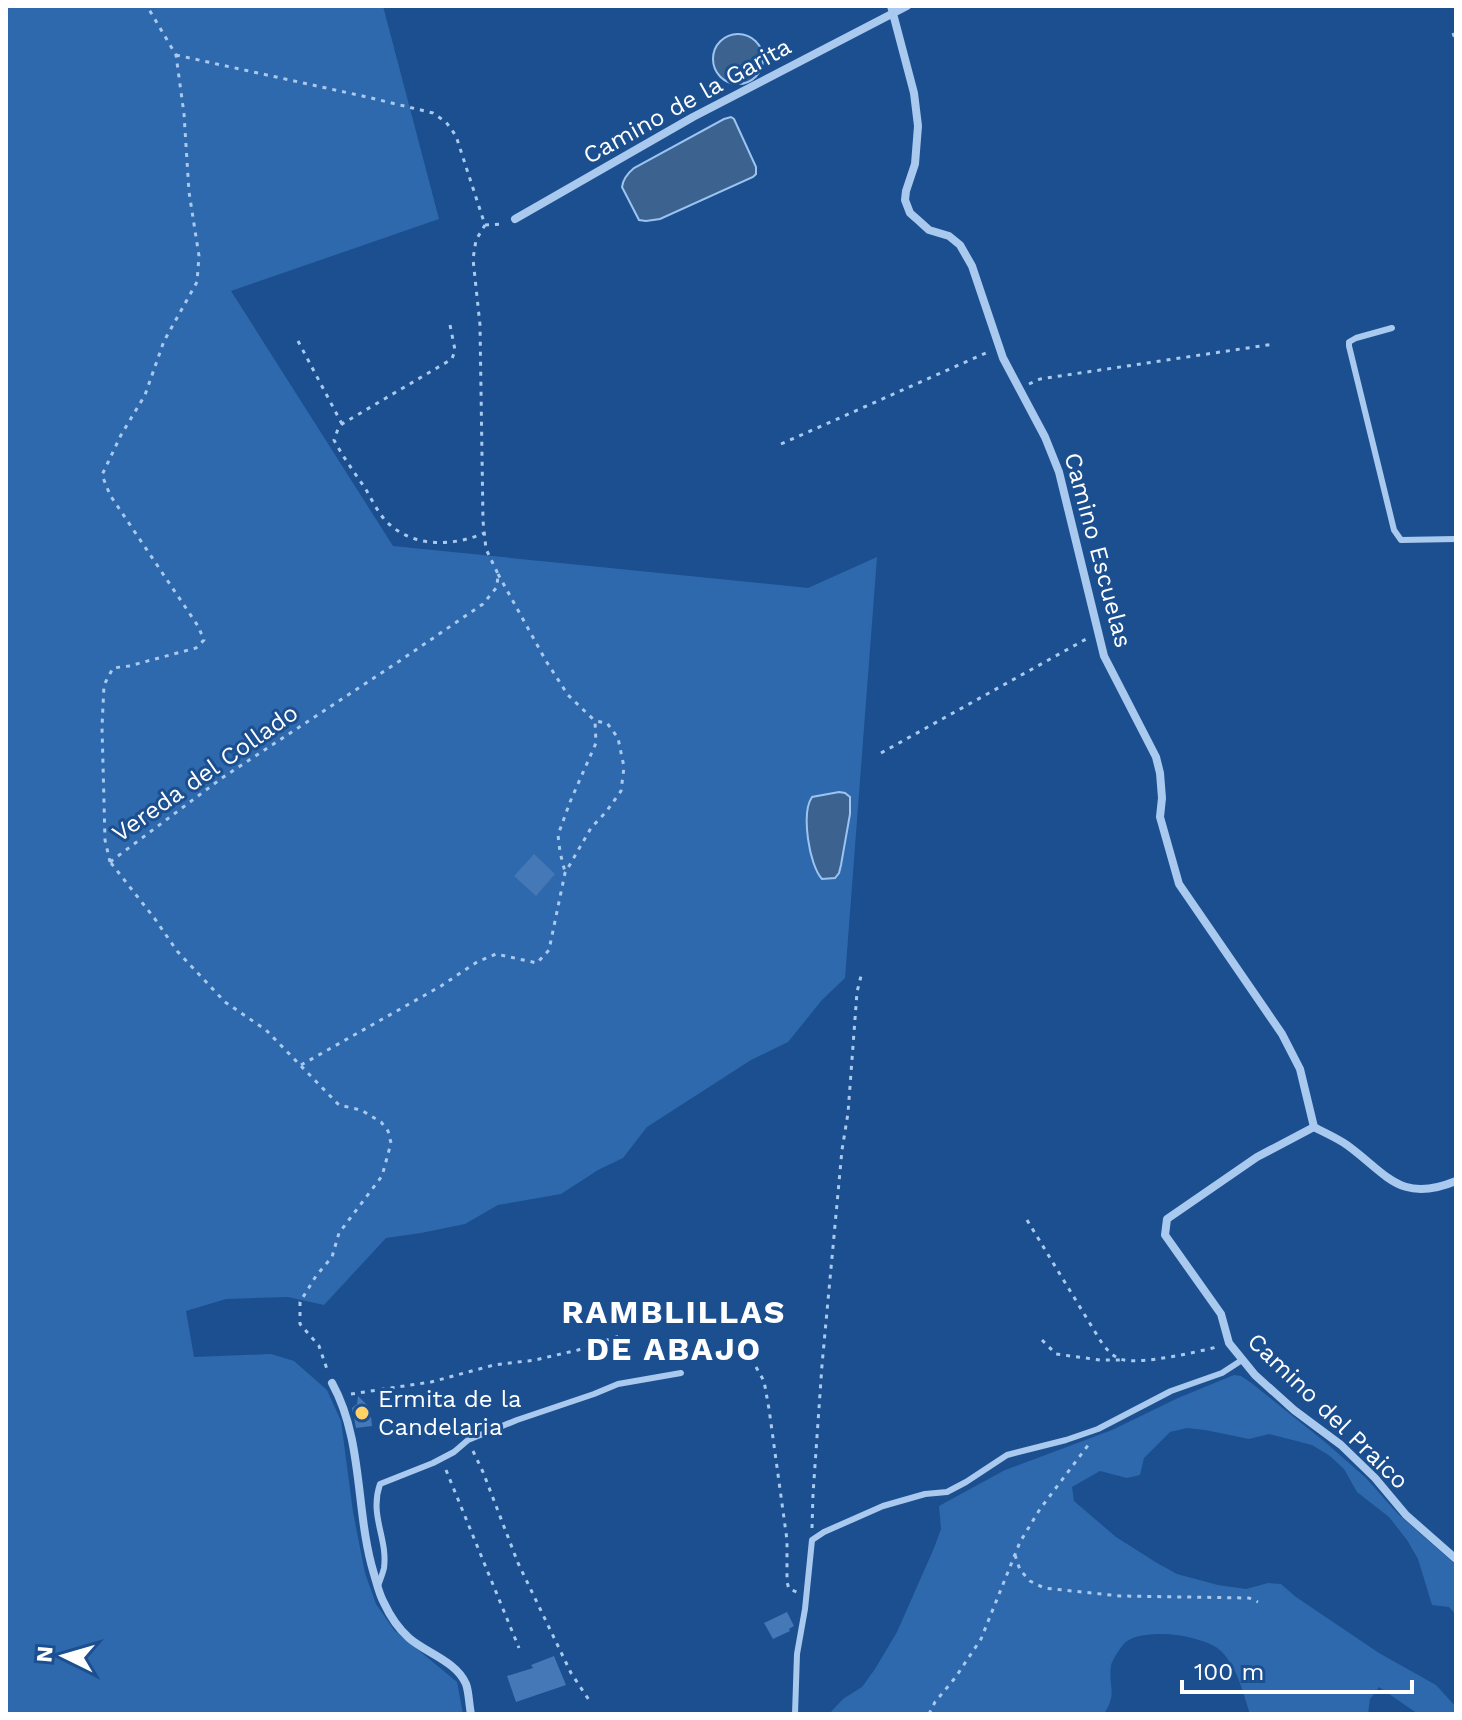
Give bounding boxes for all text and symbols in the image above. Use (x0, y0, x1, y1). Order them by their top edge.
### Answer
street label: Camino de la Garita (578, 32, 796, 170)
street label: Camino Escuelas (1059, 450, 1137, 650)
street label: Vereda del Collado (107, 698, 303, 848)
district label: RAMBLILLAS DE ABAJO (562, 1293, 786, 1368)
street label: Camino del Praico (1242, 1327, 1414, 1495)
place label: Ermita de la Candelaria (378, 1385, 522, 1441)
marker: Ermita de la Candelaria (353, 1404, 371, 1422)
north arrow (24, 1616, 104, 1696)
scale bar (1182, 1644, 1412, 1694)
text: N (31, 1645, 58, 1664)
text: 100 m (1194, 1658, 1264, 1686)

